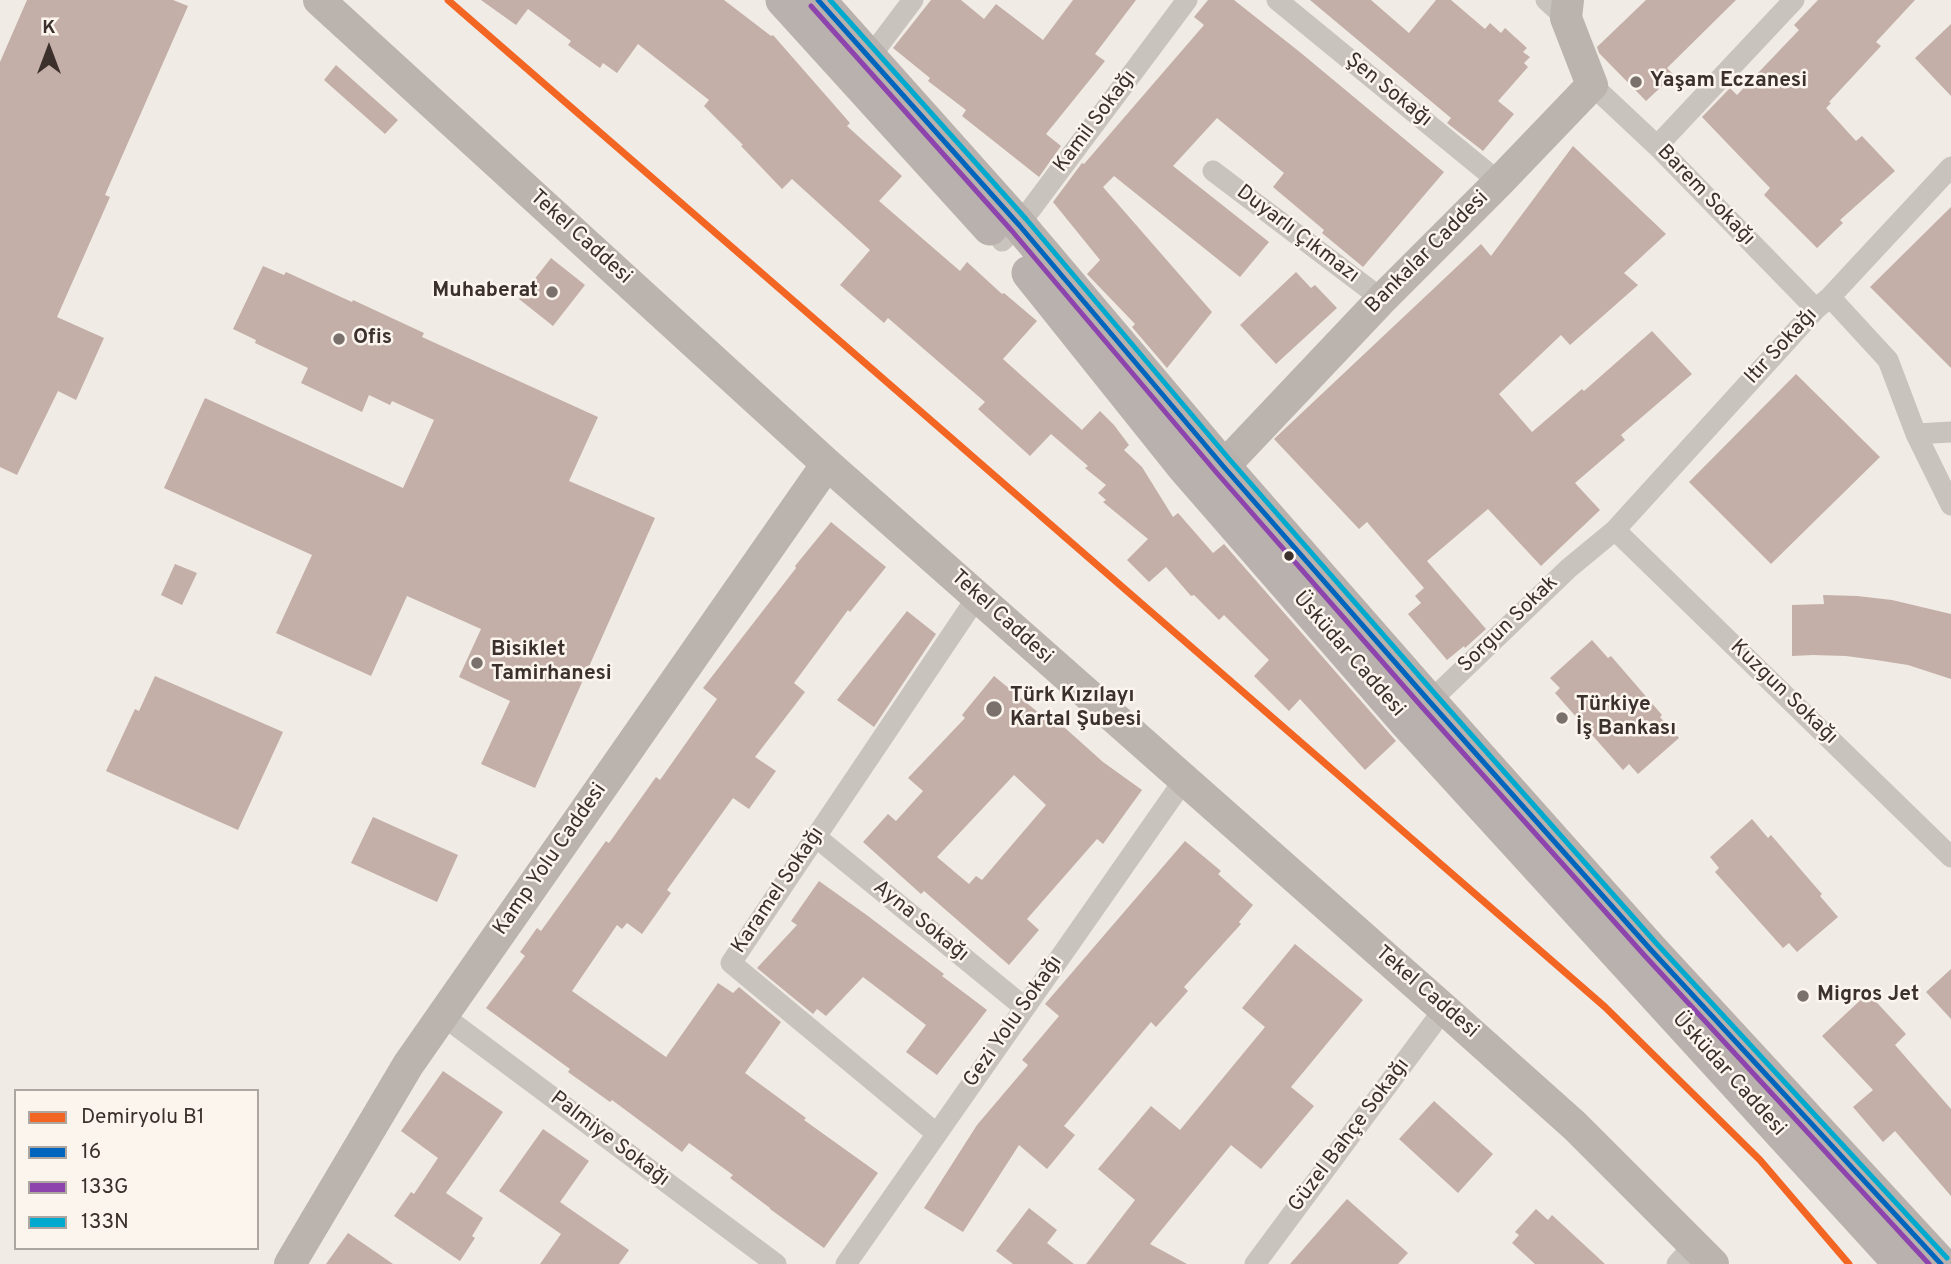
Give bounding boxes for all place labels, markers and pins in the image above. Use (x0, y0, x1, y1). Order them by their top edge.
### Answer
place label: Yaşam Eczanesi (1650, 69, 1807, 95)
marker: Yaşam Eczanesi (1628, 74, 1644, 90)
place label: Muhaberat (432, 279, 538, 305)
marker: Muhaberat (544, 284, 560, 300)
place label: Ofis (353, 326, 392, 352)
marker: Ofis (331, 331, 347, 347)
unlabelled marker (1282, 549, 1296, 563)
place label: Bisiklet Tamirhanesi (491, 638, 612, 688)
marker: Bisiklet Tamirhanesi (469, 655, 485, 671)
place label: Türk Kızılayı Kartal Şubesi (1010, 684, 1141, 734)
place label: Türkiye İş Bankası (1576, 693, 1676, 743)
marker: Türk Kızılayı Kartal Şubesi (984, 699, 1004, 719)
marker: Türkiye İş Bankası (1554, 710, 1570, 726)
place label: Migros Jet (1817, 983, 1919, 1009)
marker: Migros Jet (1795, 988, 1811, 1004)

